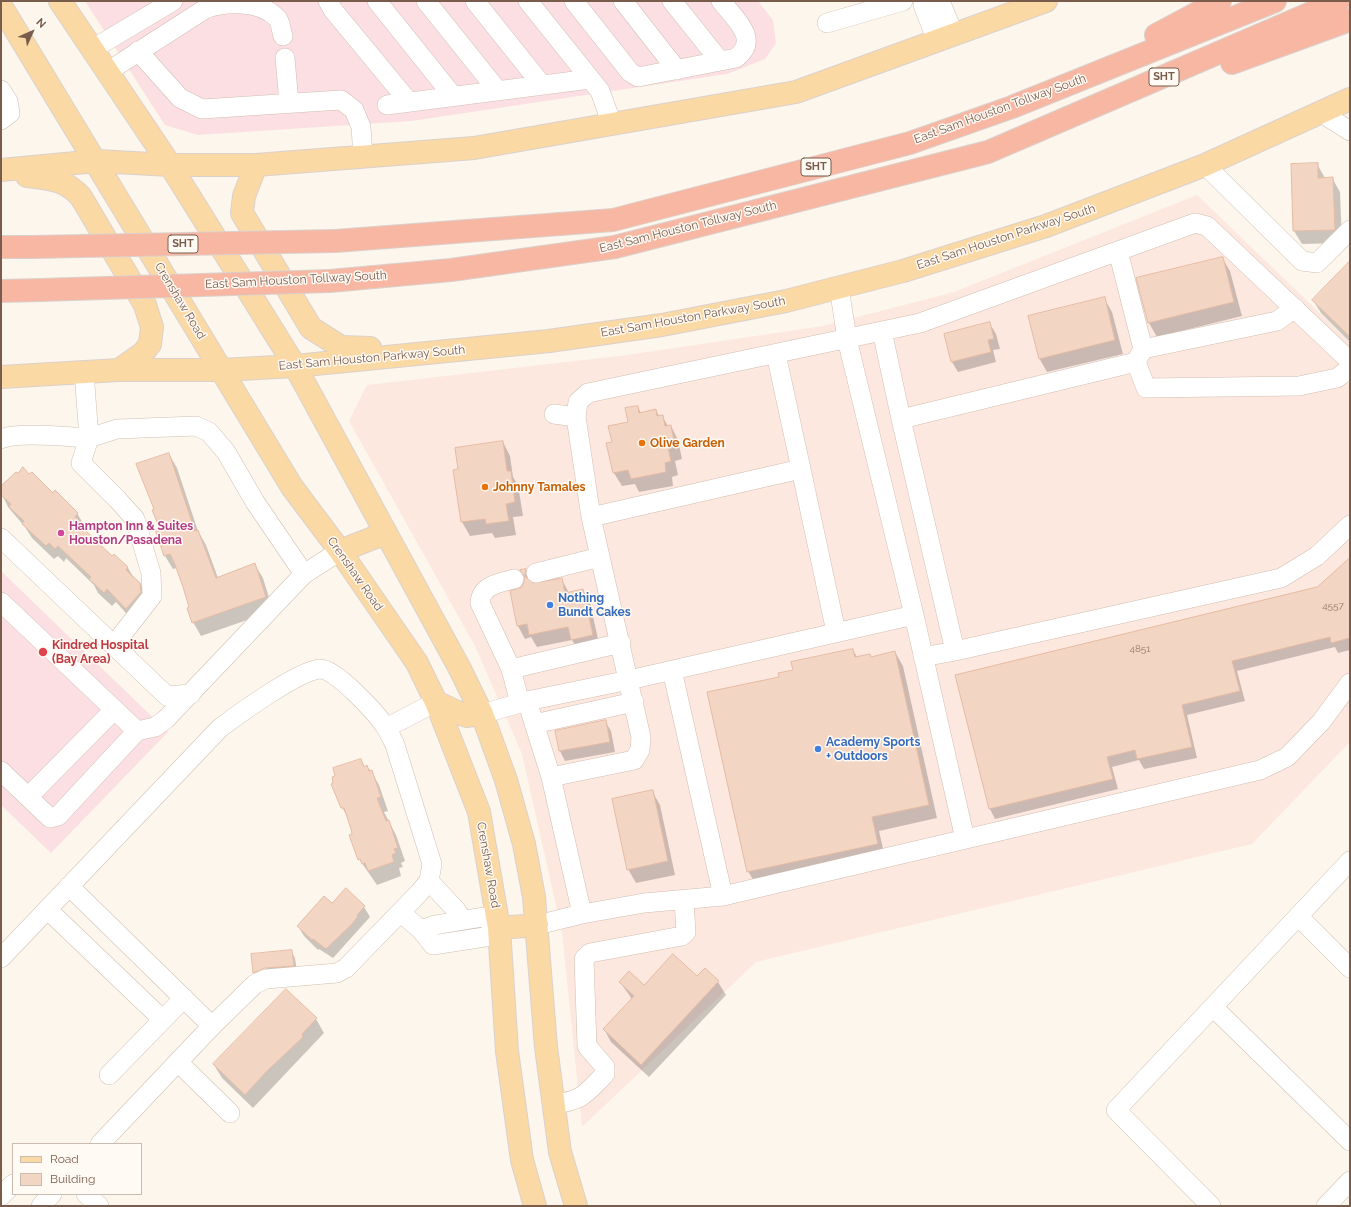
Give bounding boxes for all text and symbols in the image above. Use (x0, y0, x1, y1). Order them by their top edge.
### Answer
north arrow (12, 12, 52, 52)
text: N (33, 16, 48, 31)
road number: SHT (1149, 68, 1179, 86)
street label: East Sam Houston Tollway South (912, 71, 1088, 147)
road number: SHT (801, 158, 831, 176)
street label: East Sam Houston Tollway South (598, 198, 778, 256)
street label: East Sam Houston Parkway South (915, 201, 1097, 273)
road number: SHT (168, 235, 198, 253)
street label: Crenshaw Road (151, 260, 209, 342)
street label: East Sam Houston Tollway South (205, 268, 387, 292)
street label: East Sam Houston Parkway South (600, 294, 786, 340)
street label: East Sam Houston Parkway South (278, 343, 466, 373)
place label: Olive Garden (650, 436, 725, 450)
marker: Olive Garden (637, 438, 647, 448)
place label: Johnny Tamales (493, 480, 585, 494)
marker: Johnny Tamales (480, 482, 490, 492)
place label: Hampton Inn & Suites Houston/Pasadena (69, 519, 193, 547)
marker: Hampton Inn & Suites Houston/Pasadena (56, 528, 66, 538)
street label: Crenshaw Road (324, 534, 386, 614)
place label: Nothing Bundt Cakes (558, 591, 631, 619)
marker: Nothing Bundt Cakes (545, 600, 555, 610)
house number: 4557 (1322, 600, 1344, 612)
place label: Kindred Hospital (Bay Area) (52, 638, 148, 666)
house number: 4851 (1129, 643, 1151, 655)
marker: Kindred Hospital (Bay Area) (37, 646, 49, 658)
place label: Academy Sports + Outdoors (826, 735, 920, 763)
marker: Academy Sports + Outdoors (813, 744, 823, 754)
street label: Crenshaw Road (473, 821, 503, 909)
legend (12, 1143, 142, 1195)
text: Road (50, 1152, 79, 1166)
text: Building (50, 1172, 96, 1186)

